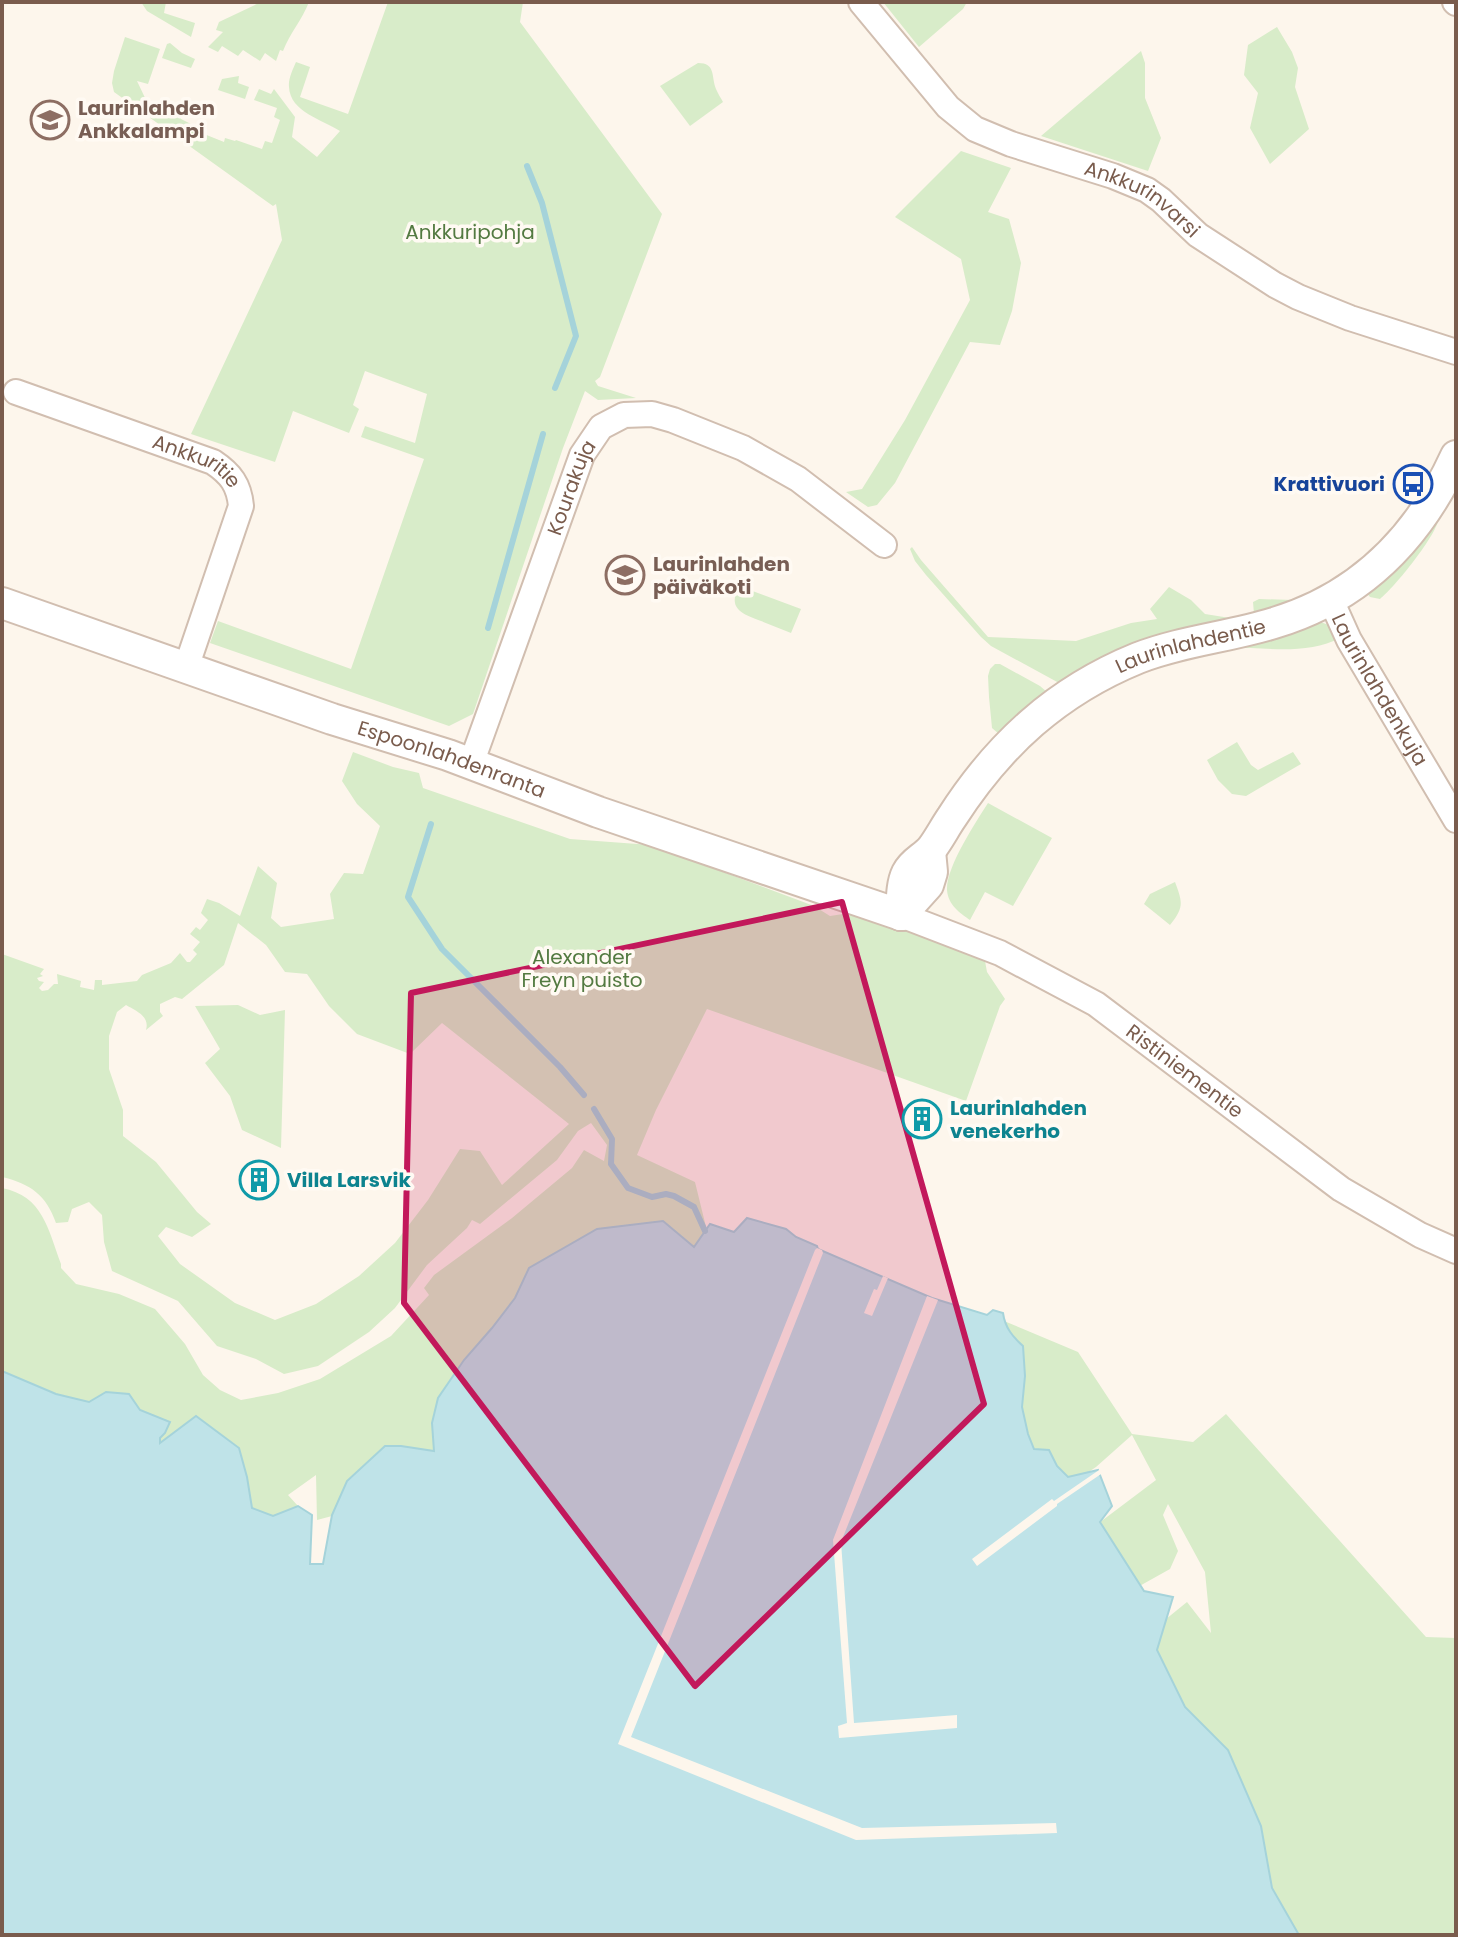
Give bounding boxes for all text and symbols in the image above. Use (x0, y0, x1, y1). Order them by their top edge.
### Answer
place label: Laurinlahden Ankkalampi (78, 94, 215, 145)
school or university icon: Laurinlahden Ankkalampi (29, 99, 71, 141)
street label: Ankkurinvarsi (1081, 154, 1206, 244)
park label: Ankkuripohja (405, 218, 535, 246)
street label: Ankkuritie (149, 428, 248, 493)
street label: Kourakuja (540, 434, 602, 539)
bus stop icon: Krattivuori (1392, 463, 1434, 505)
place label: Krattivuori (1274, 470, 1385, 498)
place label: Laurinlahden päiväkoti (653, 550, 790, 601)
school or university icon: Laurinlahden päiväkoti (604, 554, 646, 596)
street label: Laurinlahdenkuja (1325, 609, 1435, 771)
street label: Laurinlahdentie (1111, 612, 1269, 680)
street label: Espoonlahdenranta (354, 714, 550, 805)
park label: Alexander Freyn puisto (521, 943, 643, 994)
street label: Ristiniementie (1120, 1018, 1249, 1124)
place label: Laurinlahden venekerho (950, 1094, 1087, 1145)
building icon: Laurinlahden venekerho (901, 1098, 943, 1140)
building icon: Villa Larsvik (238, 1159, 280, 1201)
place label: Villa Larsvik (287, 1166, 411, 1194)

